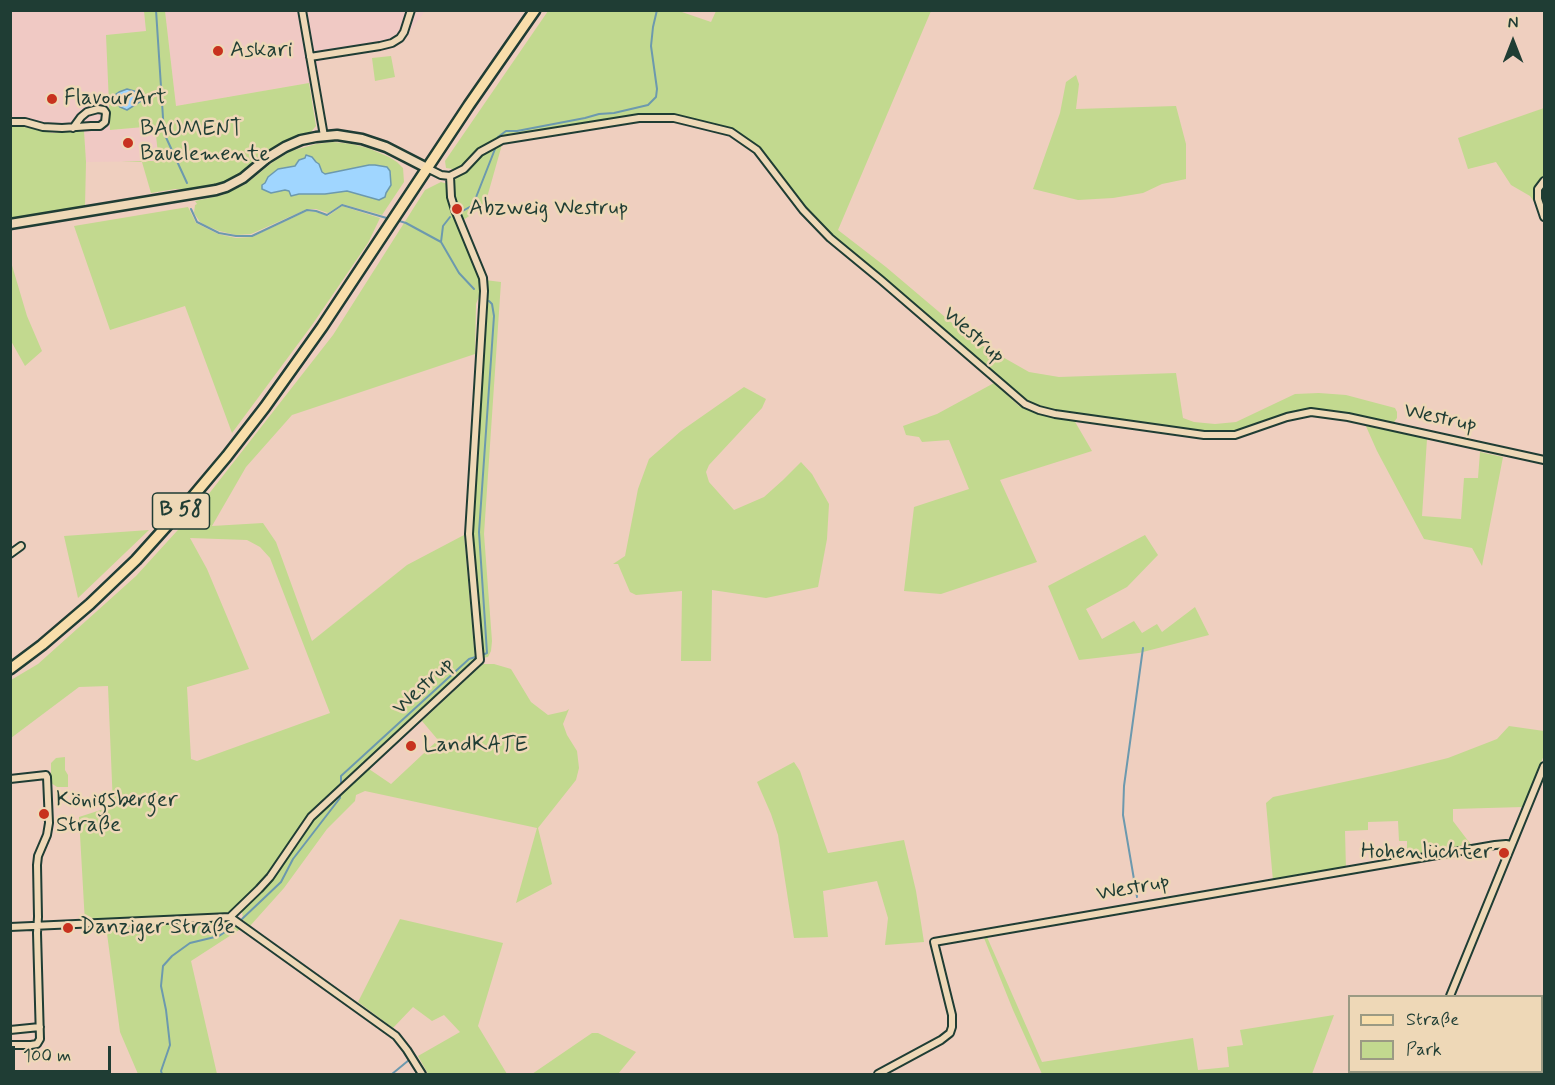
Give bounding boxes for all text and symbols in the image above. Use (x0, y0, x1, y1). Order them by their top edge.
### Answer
north arrow (1483, 12, 1543, 72)
text: N (1508, 13, 1518, 34)
place label: Askari (230, 38, 293, 64)
marker: Askari (211, 44, 225, 58)
place label: FlavourArt (64, 86, 166, 112)
marker: FlavourArt (45, 92, 59, 106)
place label: BAUMENT Bauelemente (140, 117, 270, 168)
marker: BAUMENT Bauelemente (121, 136, 135, 150)
place label: Abzweig Westrup (469, 196, 628, 222)
marker: Abzweig Westrup (450, 202, 464, 216)
street label: Westrup (936, 302, 1010, 370)
street label: Westrup (1401, 398, 1479, 440)
road number: B 58 (152, 493, 210, 529)
street label: Westrup (388, 652, 460, 722)
place label: LandKATE (423, 733, 528, 759)
marker: LandKATE (404, 739, 418, 753)
place label: Königsberger Straße (56, 788, 178, 840)
marker: Königsberger Straße (37, 807, 51, 821)
place label: Hohenlüchter (1361, 840, 1492, 866)
marker: Hohenlüchter (1497, 846, 1511, 860)
street label: Westrup (1094, 870, 1172, 908)
place label: Danziger Straße (80, 915, 235, 941)
marker: Danziger Straße (61, 921, 75, 935)
legend (1348, 995, 1543, 1073)
text: Straße (1406, 1008, 1459, 1032)
scale bar (15, 1034, 114, 1072)
text: Park (1406, 1038, 1442, 1062)
text: 100 m (23, 1044, 71, 1068)

